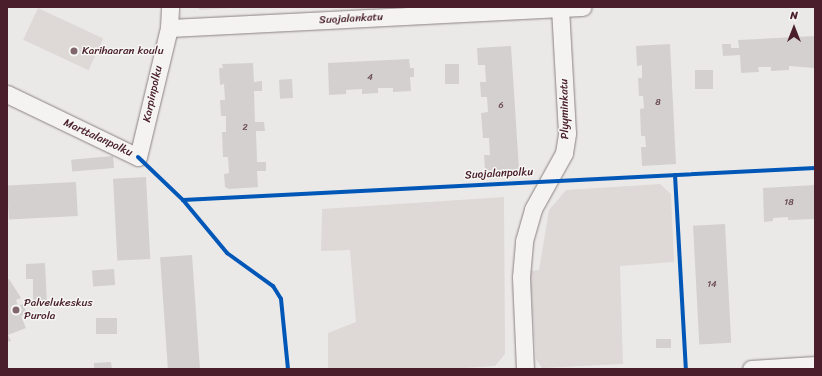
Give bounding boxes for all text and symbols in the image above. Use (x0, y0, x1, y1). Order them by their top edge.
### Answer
text: N (790, 6, 798, 25)
north arrow (774, 8, 814, 48)
street label: Suojalankatu (319, 11, 383, 27)
place label: Karihaaran koulu (82, 44, 164, 58)
marker: Karihaaran koulu (69, 46, 79, 56)
street label: Karpinpolku (141, 64, 165, 124)
house number: 4 (367, 72, 373, 82)
street label: Plyyminkatu (558, 79, 572, 139)
house number: 8 (655, 97, 661, 107)
house number: 6 (498, 100, 504, 110)
street label: Marttalanpolku (61, 116, 135, 160)
house number: 2 (242, 122, 248, 132)
street label: Suojalanpolku (465, 166, 533, 182)
house number: 18 (784, 197, 794, 207)
house number: 14 (707, 279, 717, 289)
place label: Palvelukeskus Purola (24, 297, 92, 323)
marker: Palvelukeskus Purola (11, 305, 21, 315)

